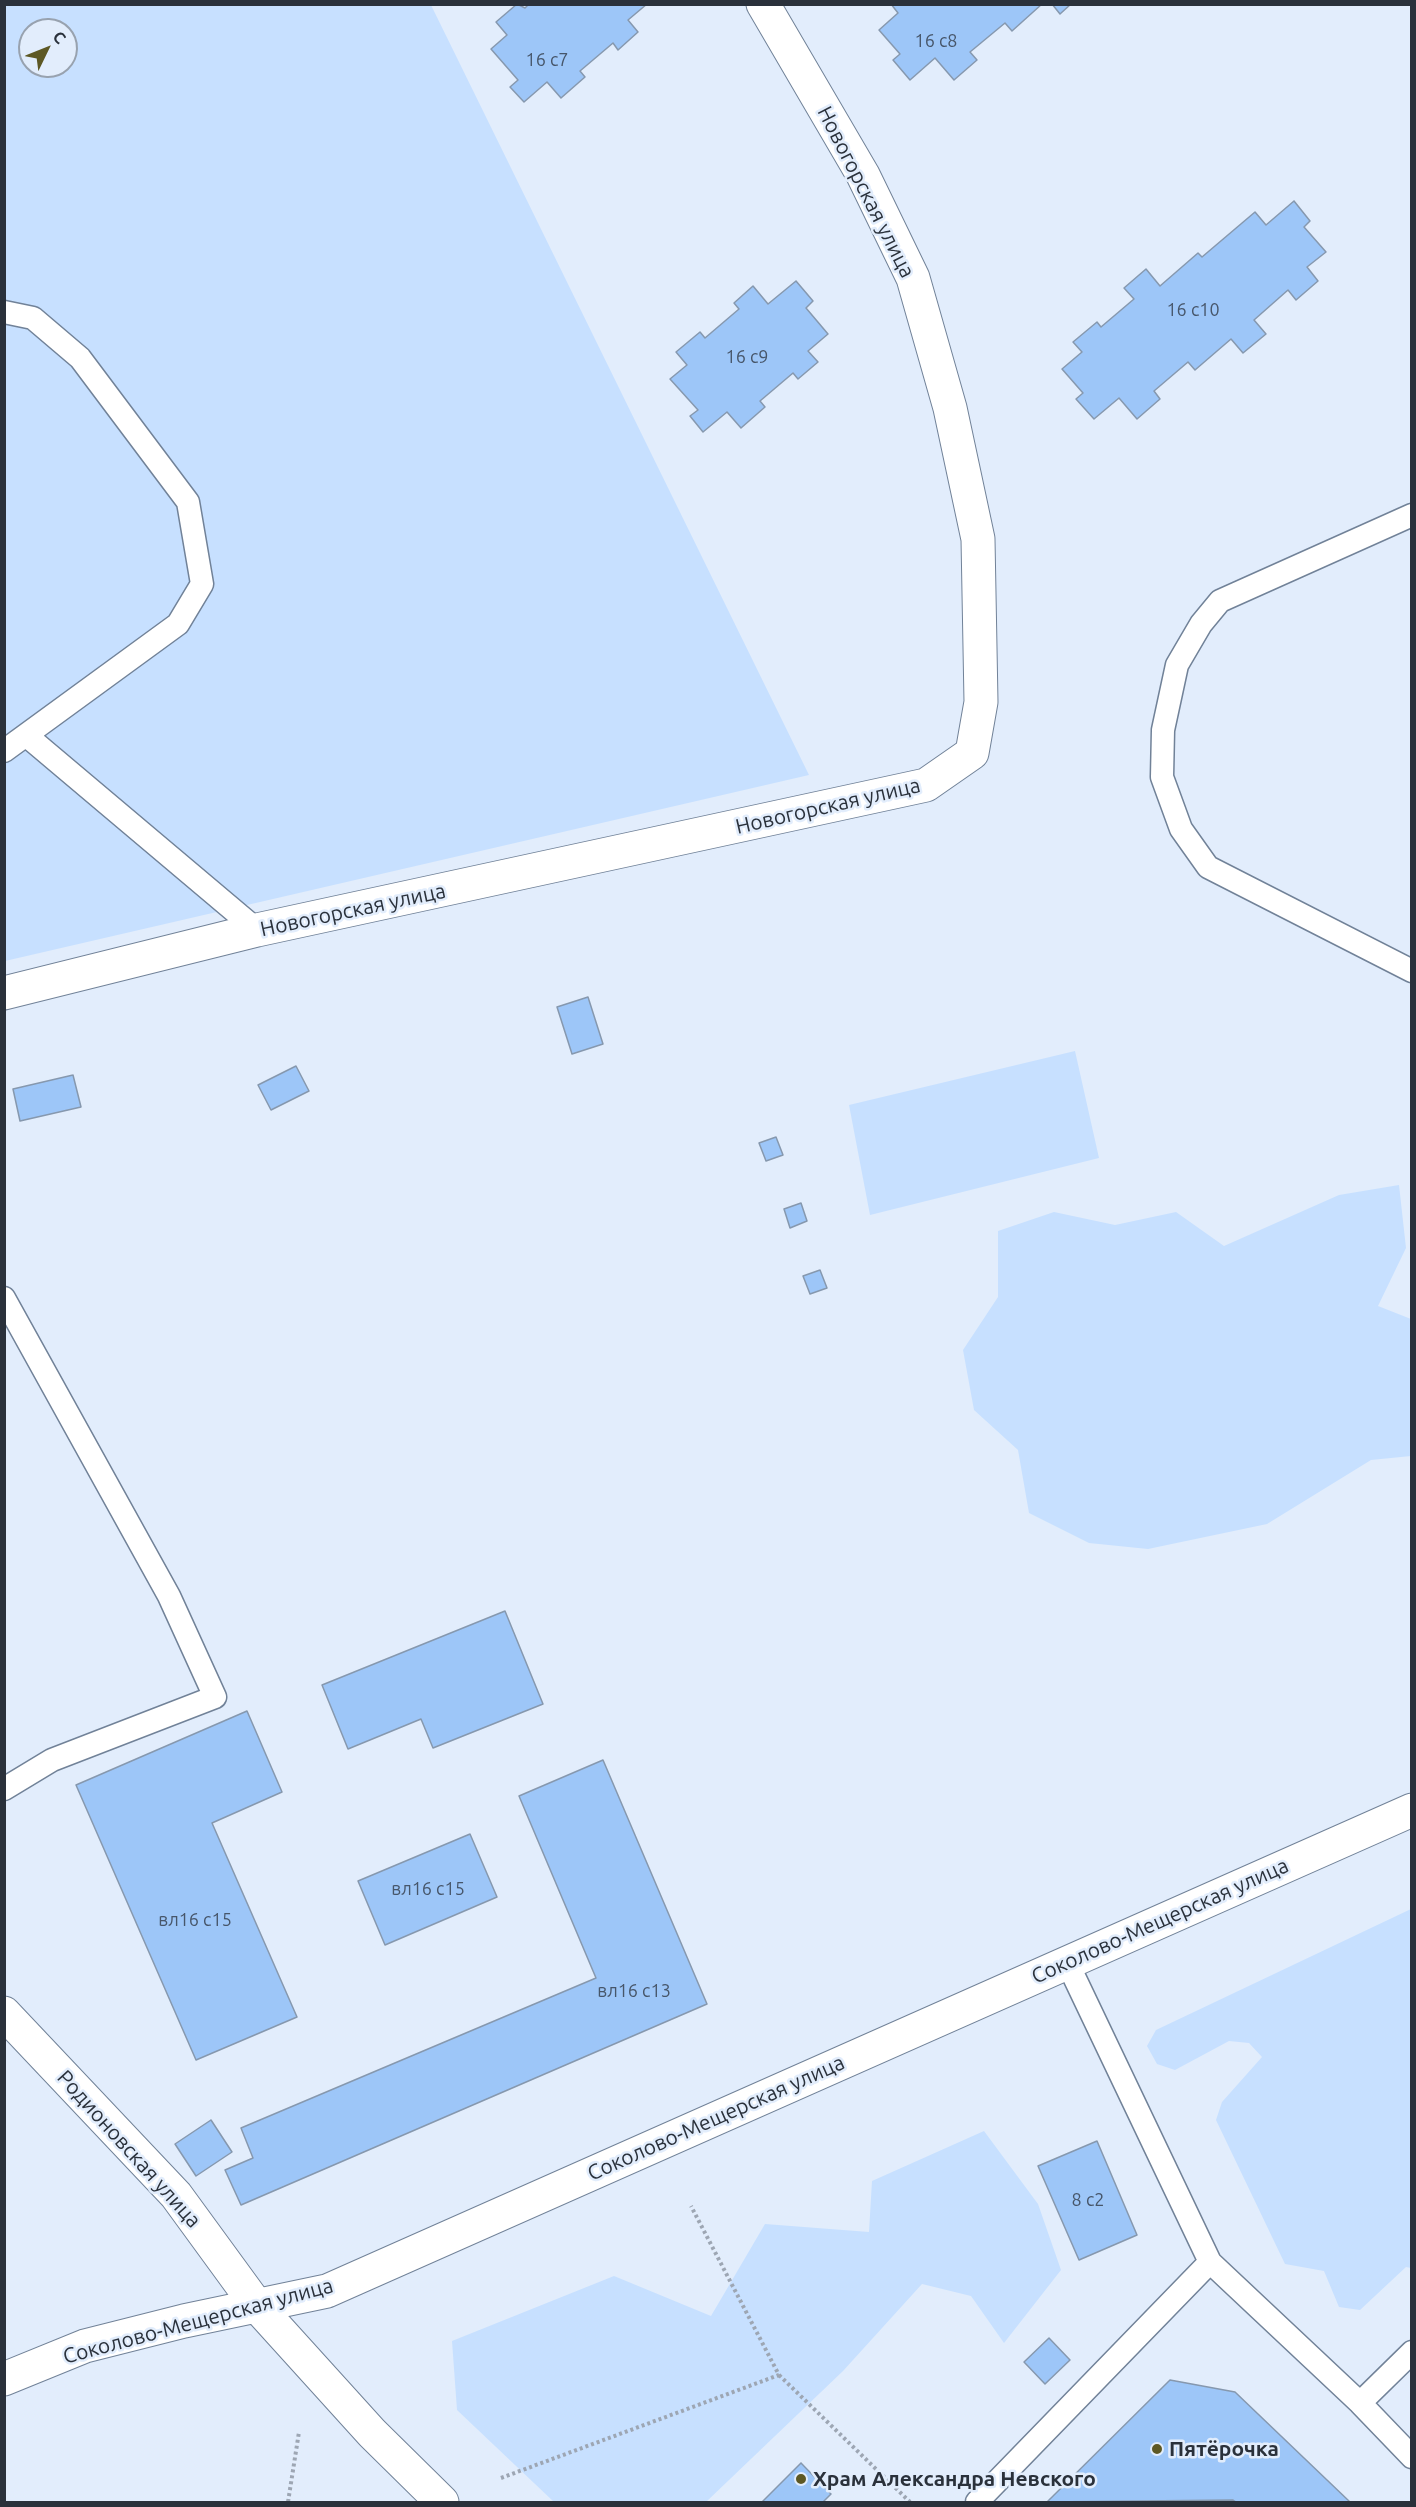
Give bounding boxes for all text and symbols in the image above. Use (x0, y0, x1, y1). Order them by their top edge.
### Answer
north arrow (18, 18, 78, 78)
text: С (50, 27, 70, 47)
house number: 16 с8 (915, 30, 957, 52)
house number: 16 с7 (526, 49, 568, 71)
street label: Новогорская улица (812, 102, 920, 282)
house number: 16 с10 (1166, 299, 1220, 321)
house number: 16 с9 (726, 346, 768, 368)
street label: Новогорская улица (733, 772, 923, 840)
street label: Новогорская улица (258, 878, 448, 942)
street label: Соколово-Мещерская улица (1028, 1853, 1292, 1989)
house number: вл16 с15 (391, 1878, 465, 1900)
house number: вл16 с15 (158, 1909, 232, 1931)
house number: вл16 с13 (597, 1980, 671, 2002)
street label: Соколово-Мещерская улица (584, 2050, 848, 2186)
street label: Родионовская улица (52, 2065, 206, 2233)
house number: 8 с2 (1072, 2189, 1104, 2211)
street label: Соколово-Мещерская улица (60, 2273, 336, 2369)
place label: Пятёрочка (1169, 2436, 1279, 2462)
marker: Пятёрочка (1150, 2442, 1164, 2456)
place label: Храм Александра Невского (813, 2466, 1096, 2492)
marker: Храм Александра Невского (794, 2472, 808, 2486)

